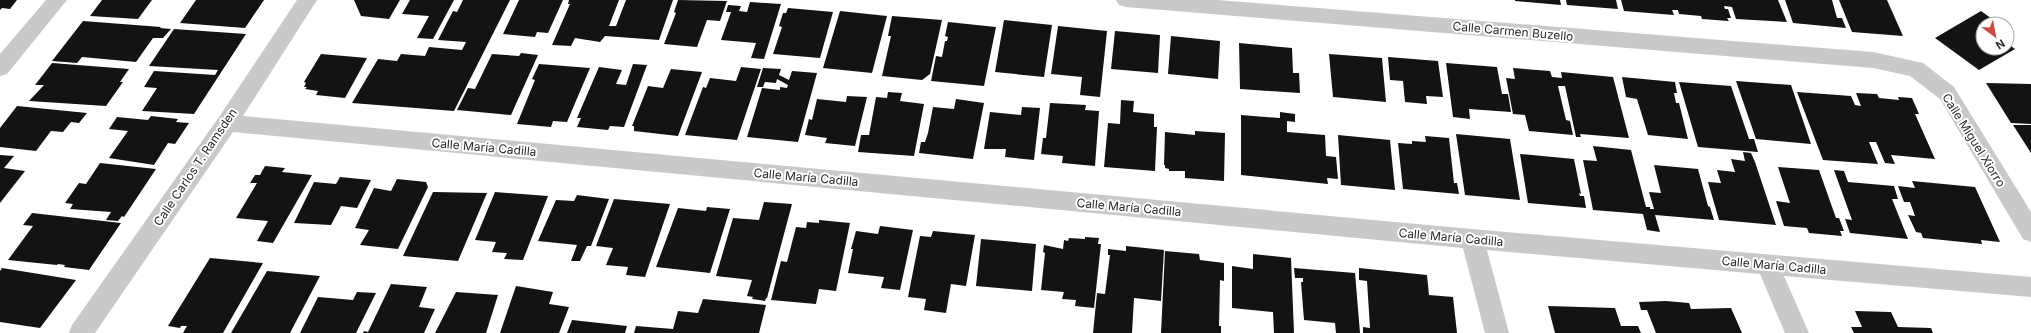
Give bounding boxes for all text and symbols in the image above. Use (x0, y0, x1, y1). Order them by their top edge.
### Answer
north arrow (1975, 16, 2015, 56)
street label: Calle Carmen Buzello (1452, 18, 1574, 44)
text: N (1993, 36, 2008, 53)
street label: Calle Miguel Xiorro (1939, 90, 2009, 190)
street label: Calle Carlos T. Ramsden (150, 105, 240, 229)
street label: Calle María Cadilla (431, 135, 537, 159)
street label: Calle María Cadilla (753, 165, 859, 189)
street label: Calle María Cadilla (1076, 195, 1182, 219)
street label: Calle María Cadilla (1398, 225, 1504, 249)
street label: Calle María Cadilla (1721, 253, 1827, 277)

